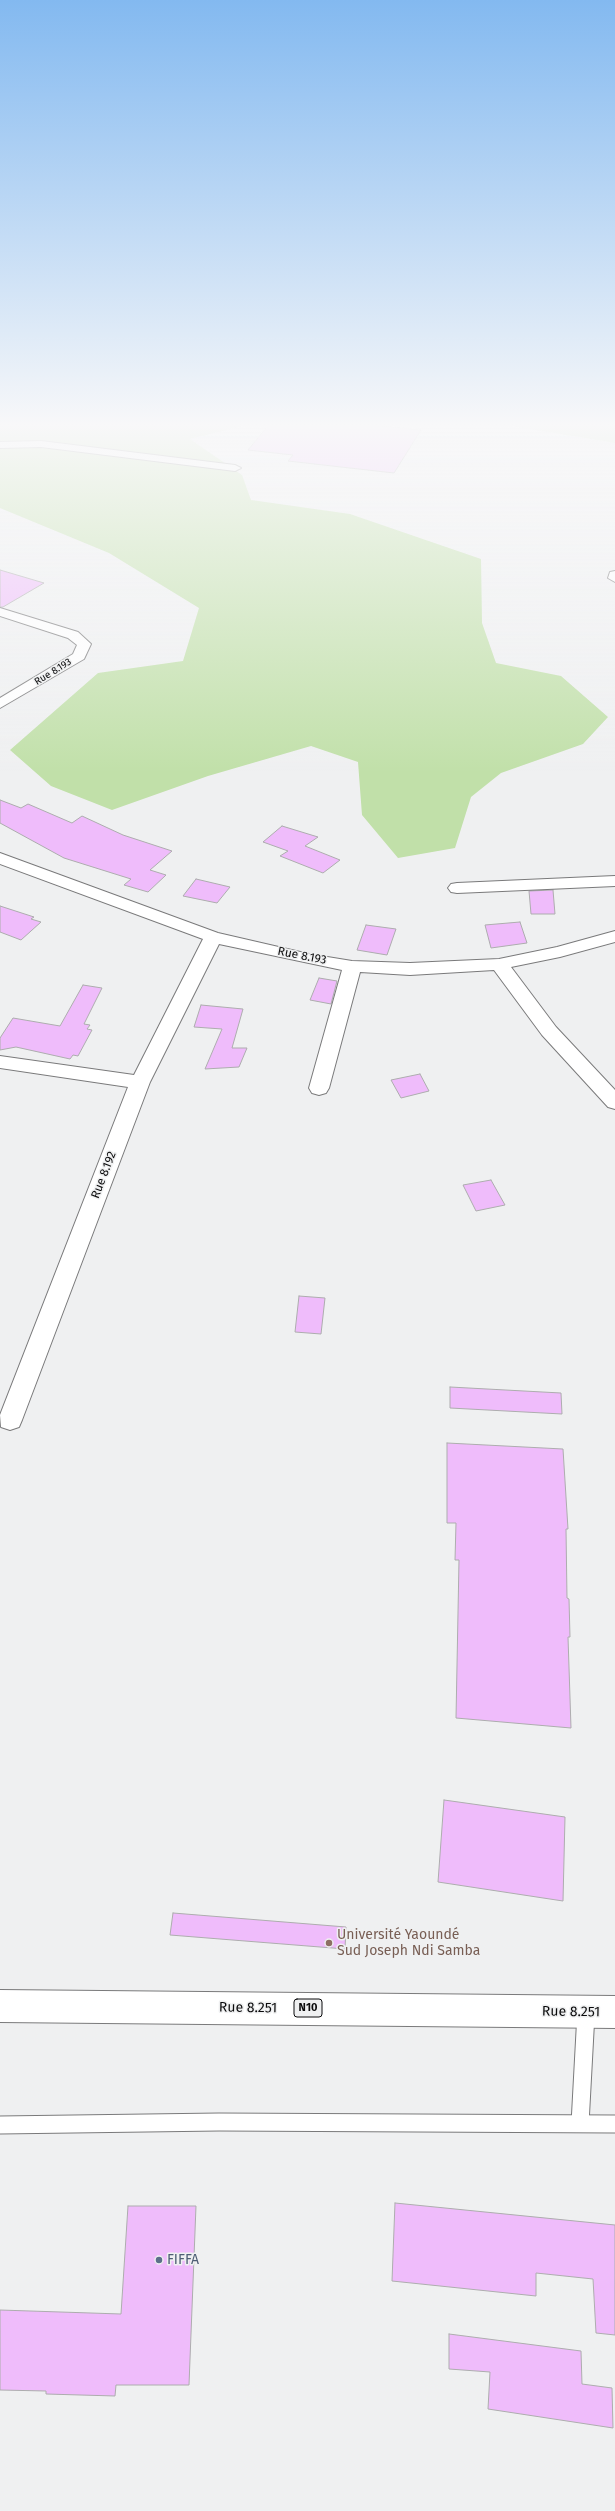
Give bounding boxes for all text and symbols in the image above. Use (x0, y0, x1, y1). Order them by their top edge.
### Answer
street label: Rue 8.193 (32, 656, 74, 688)
street label: Rue 8.193 (276, 944, 328, 968)
street label: Rue 8.192 (88, 1149, 120, 1201)
place label: Université Yaoundé Sud Joseph Ndi Samba (337, 1927, 480, 1960)
marker: Université Yaoundé Sud Joseph Ndi Samba (324, 1938, 334, 1948)
street label: Rue 8.251 (219, 1999, 277, 2017)
road number: N10 (294, 1999, 322, 2017)
street label: Rue 8.251 (542, 2003, 600, 2021)
place label: FIFFA (167, 2252, 199, 2268)
marker: FIFFA (154, 2255, 164, 2265)

